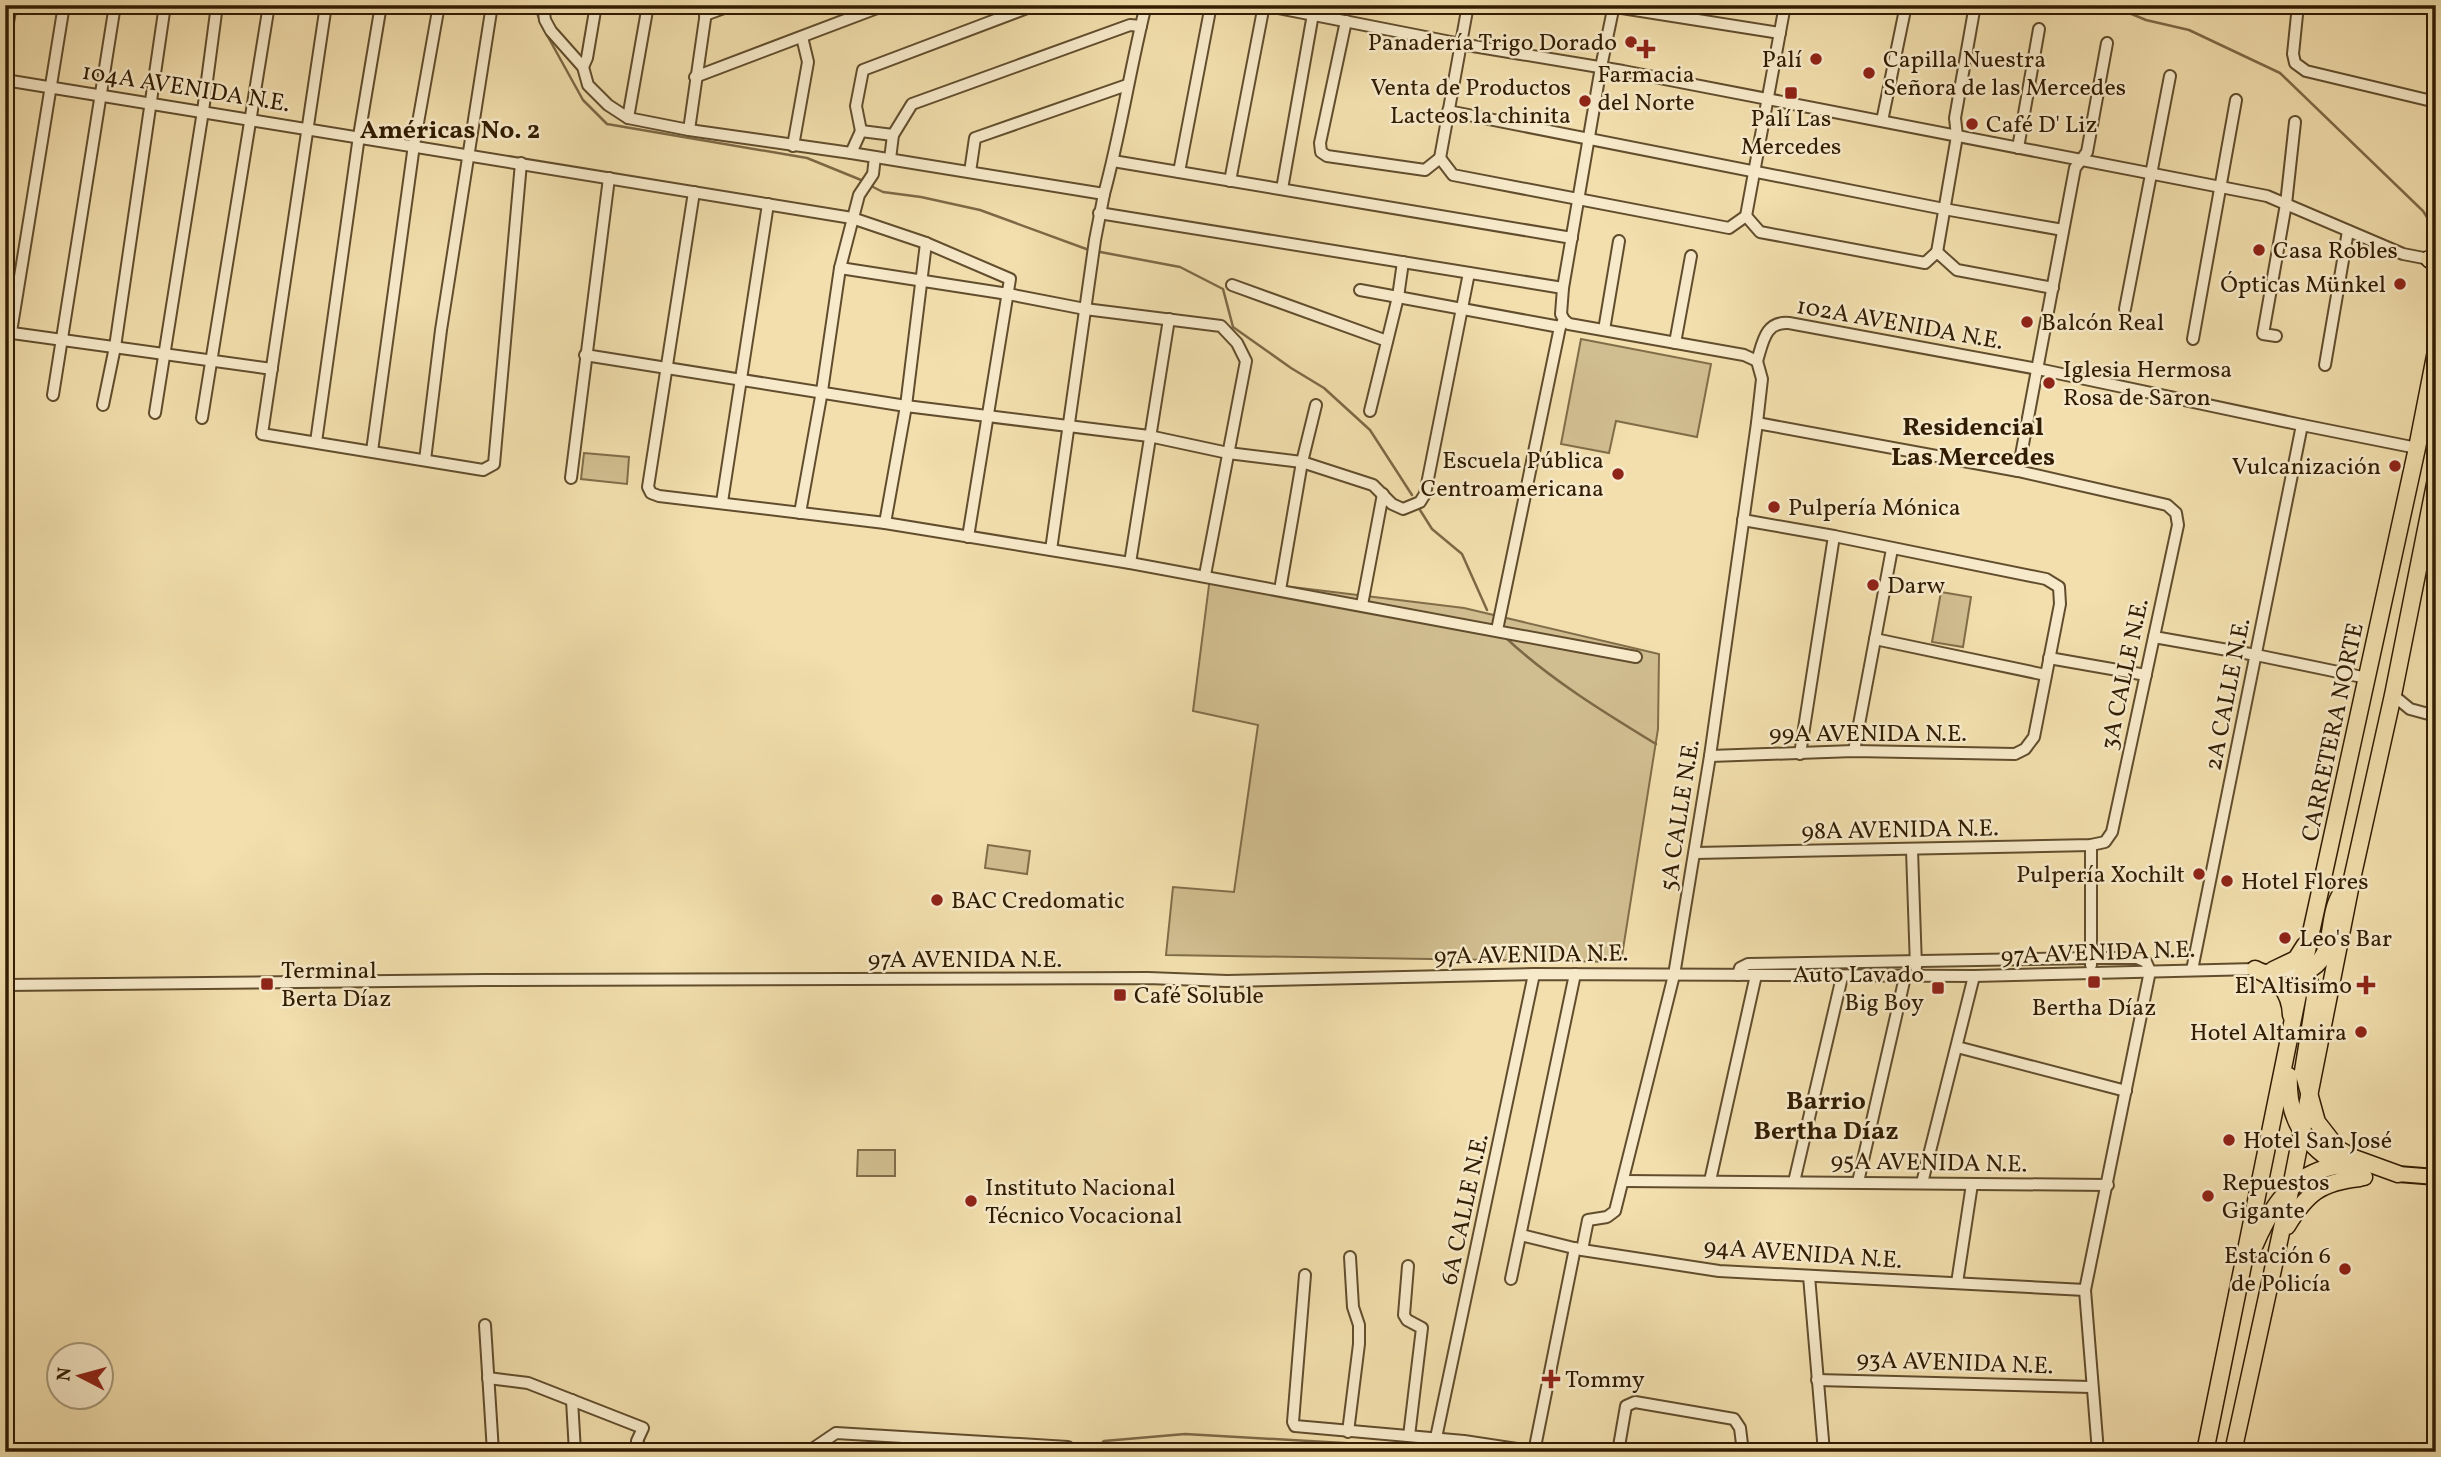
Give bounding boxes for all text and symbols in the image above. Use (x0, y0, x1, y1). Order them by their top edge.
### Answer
place label: Panadería Trigo Dorado (1368, 27, 1617, 61)
marker: Panadería Trigo Dorado (1623, 34, 1639, 50)
marker: Farmacia del Norte (1638, 41, 1654, 57)
place label: Palí (1762, 44, 1802, 78)
place label: Capilla Nuestra Señora de las Mercedes (1883, 44, 2126, 106)
marker: Palí (1808, 51, 1824, 67)
street label: 104A AVENIDA N.E. (79, 56, 292, 122)
place label: Farmacia del Norte (1597, 59, 1695, 121)
marker: Capilla Nuestra Señora de las Mercedes (1861, 65, 1877, 81)
place label: Venta de Productos Lacteos la chinita (1370, 72, 1571, 134)
marker: Palí Las Mercedes (1783, 85, 1799, 101)
marker: Venta de Productos Lacteos la chinita (1577, 93, 1593, 109)
place label: Palí Las Mercedes (1741, 103, 1841, 165)
place label: Café D' Liz (1986, 109, 2098, 143)
district label: Américas No. 2 (360, 113, 540, 149)
marker: Café D' Liz (1964, 116, 1980, 132)
place label: Casa Robles (2273, 235, 2398, 269)
marker: Casa Robles (2251, 242, 2267, 258)
place label: Ópticas Münkel (2220, 269, 2386, 303)
marker: Ópticas Münkel (2392, 276, 2408, 292)
street label: 102A AVENIDA N.E. (1794, 290, 2006, 360)
place label: Balcón Real (2041, 307, 2164, 341)
marker: Balcón Real (2019, 314, 2035, 330)
place label: Iglesia Hermosa Rosa de Saron (2063, 354, 2232, 416)
marker: Iglesia Hermosa Rosa de Saron (2041, 375, 2057, 391)
district label: Residencial Las Mercedes (1891, 410, 2055, 476)
place label: Escuela Pública Centroamericana (1421, 445, 1604, 507)
place label: Vulcanización (2232, 451, 2381, 485)
marker: Vulcanización (2387, 458, 2403, 474)
marker: Escuela Pública Centroamericana (1610, 466, 1626, 482)
place label: Pulpería Mónica (1788, 492, 1961, 526)
marker: Pulpería Mónica (1766, 499, 1782, 515)
place label: Darw (1887, 570, 1946, 604)
marker: Darw (1865, 577, 1881, 593)
street label: 3A CALLE N.E. (2093, 596, 2159, 753)
street label: 2A CALLE N.E. (2198, 615, 2260, 774)
street label: CARRETERA NORTE (2294, 620, 2374, 845)
street label: 99A AVENIDA N.E. (1769, 718, 1967, 752)
street label: 5A CALLE N.E. (1652, 737, 1710, 894)
street label: 98A AVENIDA N.E. (1801, 812, 1999, 850)
place label: Pulpería Xochilt (2016, 859, 2185, 893)
marker: Pulpería Xochilt (2191, 866, 2207, 882)
place label: Hotel Flores (2241, 866, 2369, 900)
marker: Hotel Flores (2219, 873, 2235, 889)
place label: BAC Credomatic (951, 885, 1125, 919)
marker: BAC Credomatic (929, 892, 945, 908)
place label: Leo's Bar (2299, 923, 2392, 957)
marker: Leo's Bar (2277, 930, 2293, 946)
street label: 97A AVENIDA N.E. (2000, 934, 2196, 974)
street label: 97A AVENIDA N.E. (1434, 937, 1629, 975)
street label: 97A AVENIDA N.E. (868, 944, 1062, 978)
place label: Terminal Berta Díaz (281, 955, 391, 1017)
place label: Auto Lavado Big Boy (1793, 959, 1924, 1021)
place label: El Altisimo (2234, 970, 2352, 1004)
marker: Bertha Díaz (2086, 974, 2102, 990)
marker: Terminal Berta Díaz (259, 976, 275, 992)
marker: El Altisimo (2358, 977, 2374, 993)
place label: Café Soluble (1134, 980, 1264, 1014)
marker: Auto Lavado Big Boy (1930, 980, 1946, 996)
marker: Café Soluble (1112, 987, 1128, 1003)
place label: Bertha Díaz (2032, 992, 2156, 1026)
place label: Hotel Altamira (2190, 1017, 2347, 1051)
marker: Hotel Altamira (2353, 1024, 2369, 1040)
district label: Barrio Bertha Díaz (1754, 1084, 1898, 1150)
place label: Hotel San José (2243, 1125, 2392, 1159)
street label: 6A CALLE N.E. (1433, 1131, 1499, 1288)
marker: Hotel San José (2221, 1132, 2237, 1148)
street label: 95A AVENIDA N.E. (1830, 1145, 2028, 1183)
place label: Repuestos Gigante (2222, 1167, 2329, 1229)
place label: Instituto Nacional Técnico Vocacional (985, 1172, 1182, 1234)
marker: Repuestos Gigante (2200, 1188, 2216, 1204)
marker: Instituto Nacional Técnico Vocacional (963, 1193, 979, 1209)
street label: 94A AVENIDA N.E. (1702, 1231, 1903, 1279)
place label: Estación 6 de Policía (2224, 1240, 2331, 1302)
marker: Estación 6 de Policía (2337, 1261, 2353, 1277)
north arrow (46, 1342, 116, 1412)
street label: 93A AVENIDA N.E. (1856, 1344, 2054, 1384)
place label: Tommy (1565, 1364, 1645, 1398)
text: N (51, 1366, 79, 1383)
marker: Tommy (1543, 1371, 1559, 1387)

